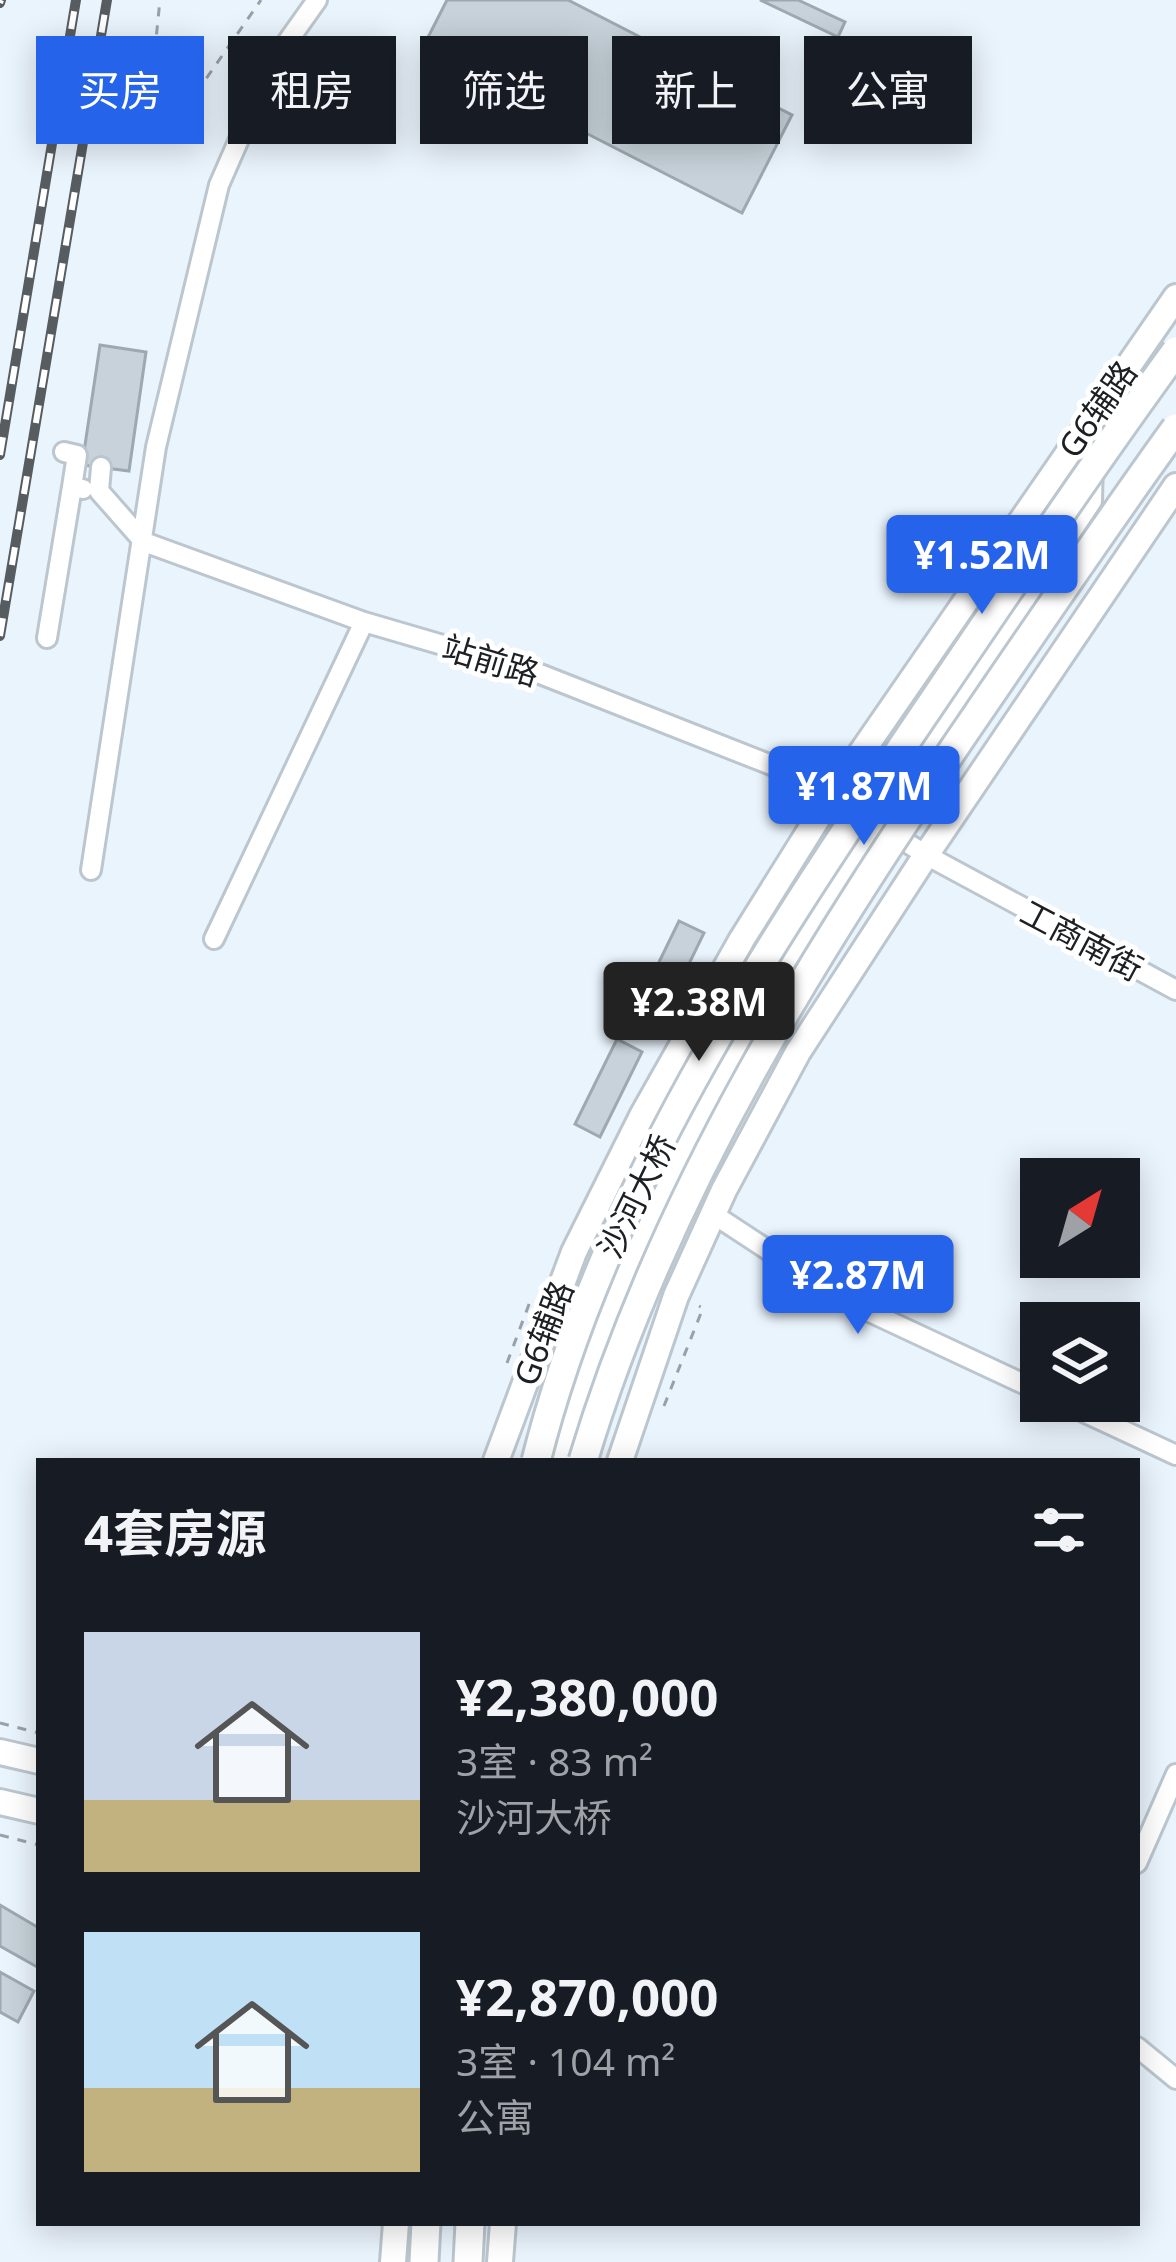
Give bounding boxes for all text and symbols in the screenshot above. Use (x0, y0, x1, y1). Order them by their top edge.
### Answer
chip: 买房 (36, 36, 204, 144)
chip: 租房 (228, 36, 396, 144)
chip: 筛选 (420, 36, 588, 144)
chip: 新上 (612, 36, 780, 144)
chip: 公寓 (804, 36, 972, 144)
street label: G6辅路 (1047, 351, 1147, 467)
pin: ¥1.52M (884, 515, 1080, 617)
text: ¥1.52M (914, 527, 1050, 580)
street label: 站前路 (437, 624, 545, 696)
pin: ¥1.87M (766, 746, 962, 848)
text: ¥1.87M (796, 758, 932, 811)
street label: 工商南街 (1013, 889, 1151, 991)
pin: ¥2.38M (601, 962, 797, 1064)
text: ¥2.38M (631, 974, 767, 1027)
street label: 沙河大桥 (587, 1127, 685, 1265)
north arrow (1020, 1158, 1140, 1278)
map controls (1020, 1158, 1140, 1422)
pin: ¥2.87M (760, 1235, 956, 1337)
text: ¥2.87M (790, 1247, 926, 1300)
street label: G6辅路 (502, 1274, 584, 1392)
button: layers (1020, 1302, 1140, 1422)
text: 4套房源 (84, 1497, 266, 1567)
icon: filters (1026, 1497, 1092, 1563)
text: ¥2,380,000 (456, 1661, 718, 1731)
icon: home (180, 1680, 324, 1824)
text: 3室 · 83 m² (456, 1734, 653, 1787)
text: 沙河大桥 (456, 1790, 612, 1843)
text: ¥2,870,000 (456, 1961, 718, 2031)
icon: home (180, 1980, 324, 2124)
text: 3室 · 104 m² (456, 2034, 675, 2087)
text: 公寓 (456, 2090, 534, 2143)

